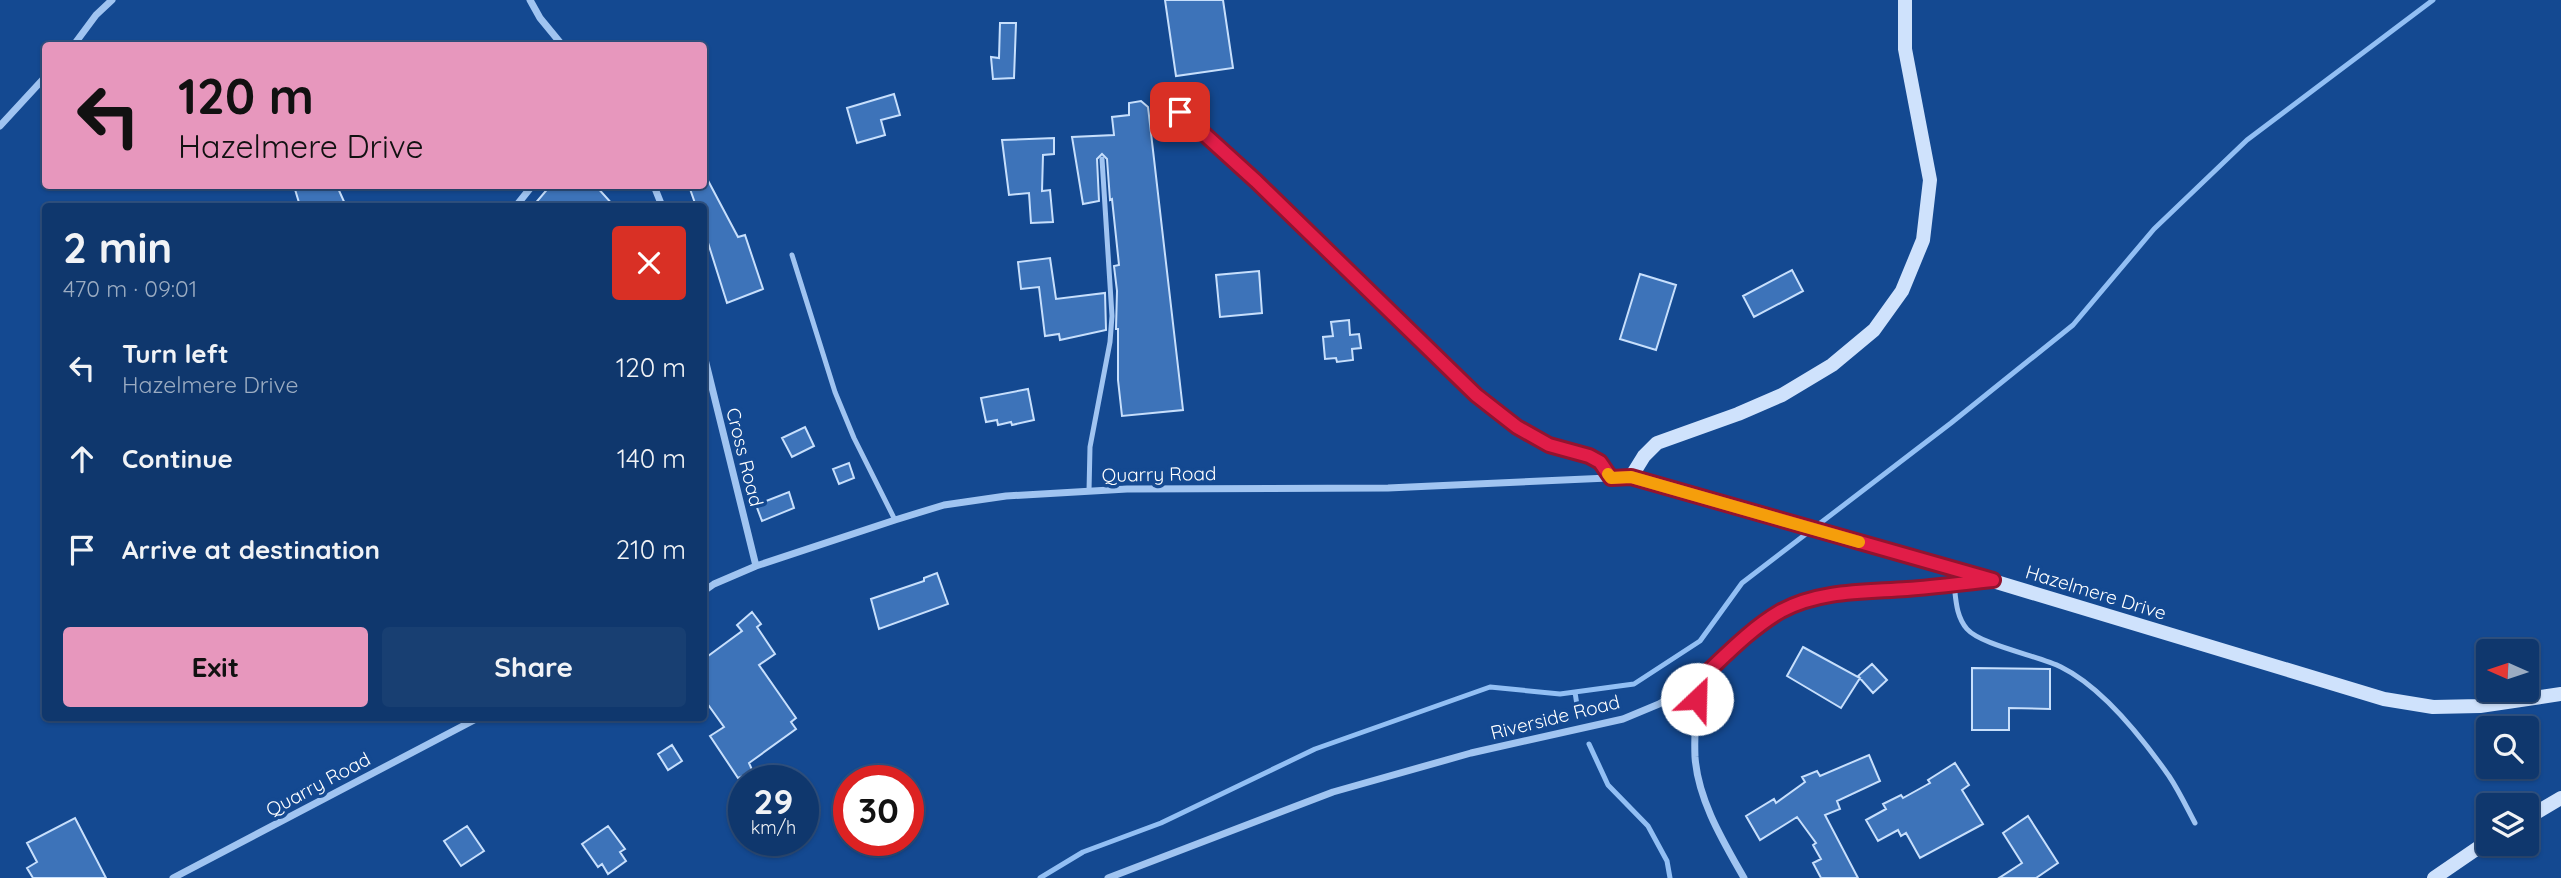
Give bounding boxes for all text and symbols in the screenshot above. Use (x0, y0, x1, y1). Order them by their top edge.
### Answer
text: 120 m (178, 65, 314, 126)
icon: left (63, 70, 154, 161)
pin (1150, 82, 1210, 142)
icon: arrive (1161, 93, 1199, 131)
text: Hazelmere Drive (178, 126, 424, 166)
text: 2 min (63, 221, 172, 274)
button: close (612, 226, 686, 300)
text: 470 m · 09:01 (63, 274, 197, 303)
text: Turn left (122, 337, 229, 370)
icon: left (63, 349, 101, 387)
text: 120 m (616, 351, 686, 384)
text: Hazelmere Drive (122, 370, 299, 399)
street label: Cross Road (721, 405, 769, 509)
icon: ahead (63, 440, 101, 478)
text: Continue (122, 442, 233, 475)
text: 140 m (617, 442, 686, 475)
street label: Quarry Road (1101, 461, 1217, 487)
icon: arrive (63, 531, 101, 569)
text: Arrive at destination (122, 533, 380, 566)
text: 210 m (616, 533, 686, 566)
street label: Hazelmere Drive (2023, 559, 2169, 625)
button: Exit (63, 627, 368, 707)
button: Share (382, 627, 686, 707)
north arrow (2476, 639, 2539, 702)
map controls (2476, 639, 2539, 856)
position arrow (1660, 662, 1734, 736)
street label: Riverside Road (1488, 689, 1622, 745)
button: search (2476, 716, 2539, 779)
street label: Quarry Road (262, 746, 374, 822)
speed limit sign: 30 (833, 765, 924, 856)
text: 29 (754, 779, 793, 823)
button: layers (2476, 793, 2539, 856)
text: km/h (751, 816, 796, 839)

